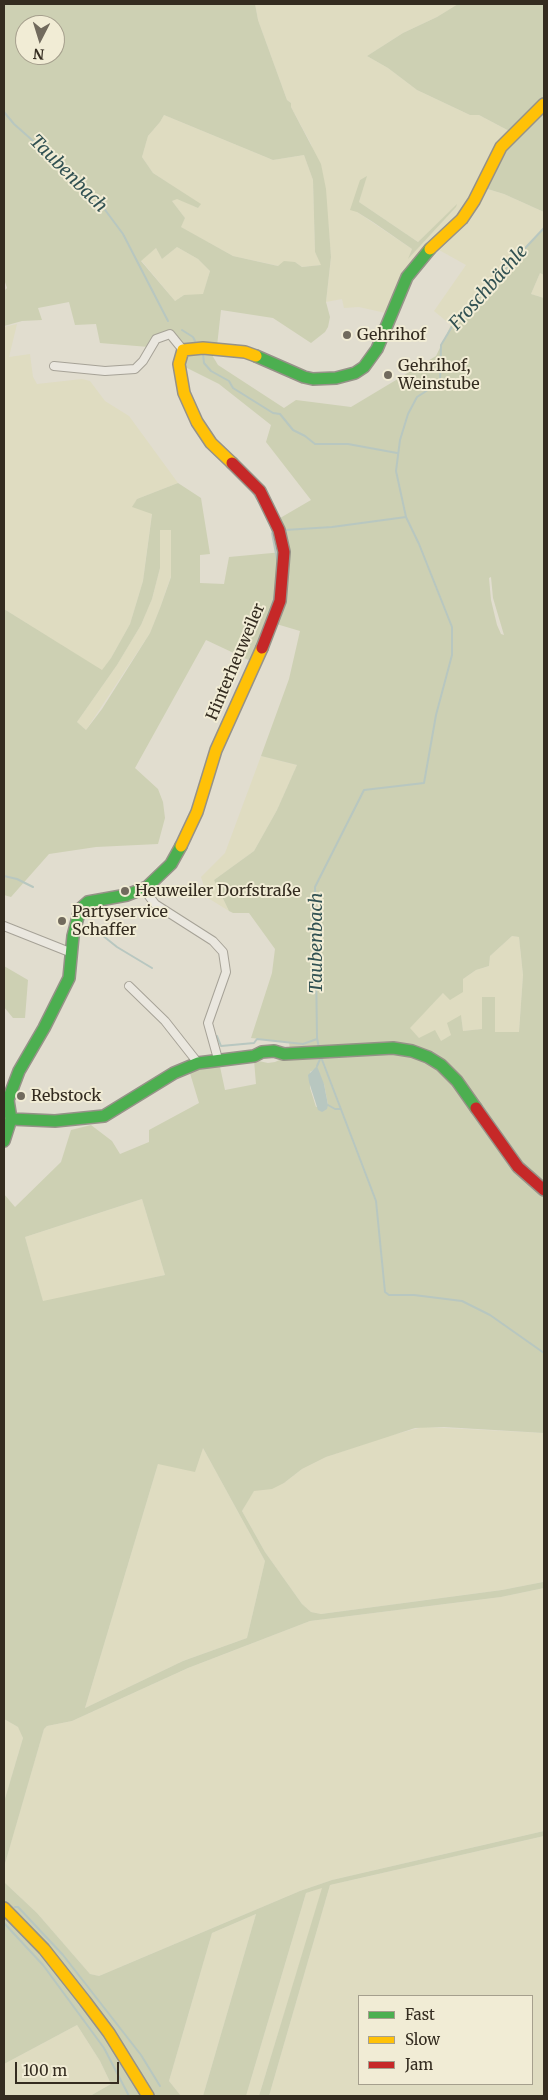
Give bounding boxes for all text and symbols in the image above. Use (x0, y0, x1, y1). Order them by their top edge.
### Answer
north arrow (15, 15, 65, 65)
text: N (32, 44, 45, 63)
water label: Taubenbach (25, 131, 111, 217)
water label: Froschbächle (445, 241, 533, 335)
place label: Gehrihof (357, 325, 426, 345)
marker: Gehrihof (341, 329, 353, 341)
place label: Gehrihof, Weinstube (398, 356, 480, 394)
marker: Gehrihof, Weinstube (382, 369, 394, 381)
street label: Hinterheuweiler (203, 600, 269, 724)
place label: Heuweiler Dorfstraße (135, 881, 301, 901)
marker: Heuweiler Dorfstraße (119, 885, 131, 897)
water label: Taubenbach (306, 893, 328, 993)
place label: Partyservice Schaffer (72, 902, 168, 940)
marker: Partyservice Schaffer (56, 915, 68, 927)
place label: Rebstock (31, 1086, 101, 1106)
marker: Rebstock (15, 1090, 27, 1102)
legend (358, 1995, 533, 2085)
text: Fast (405, 2005, 435, 2024)
text: Slow (405, 2030, 440, 2049)
scale bar (18, 2052, 121, 2084)
text: Jam (405, 2055, 433, 2074)
text: 100 m (23, 2061, 67, 2080)

